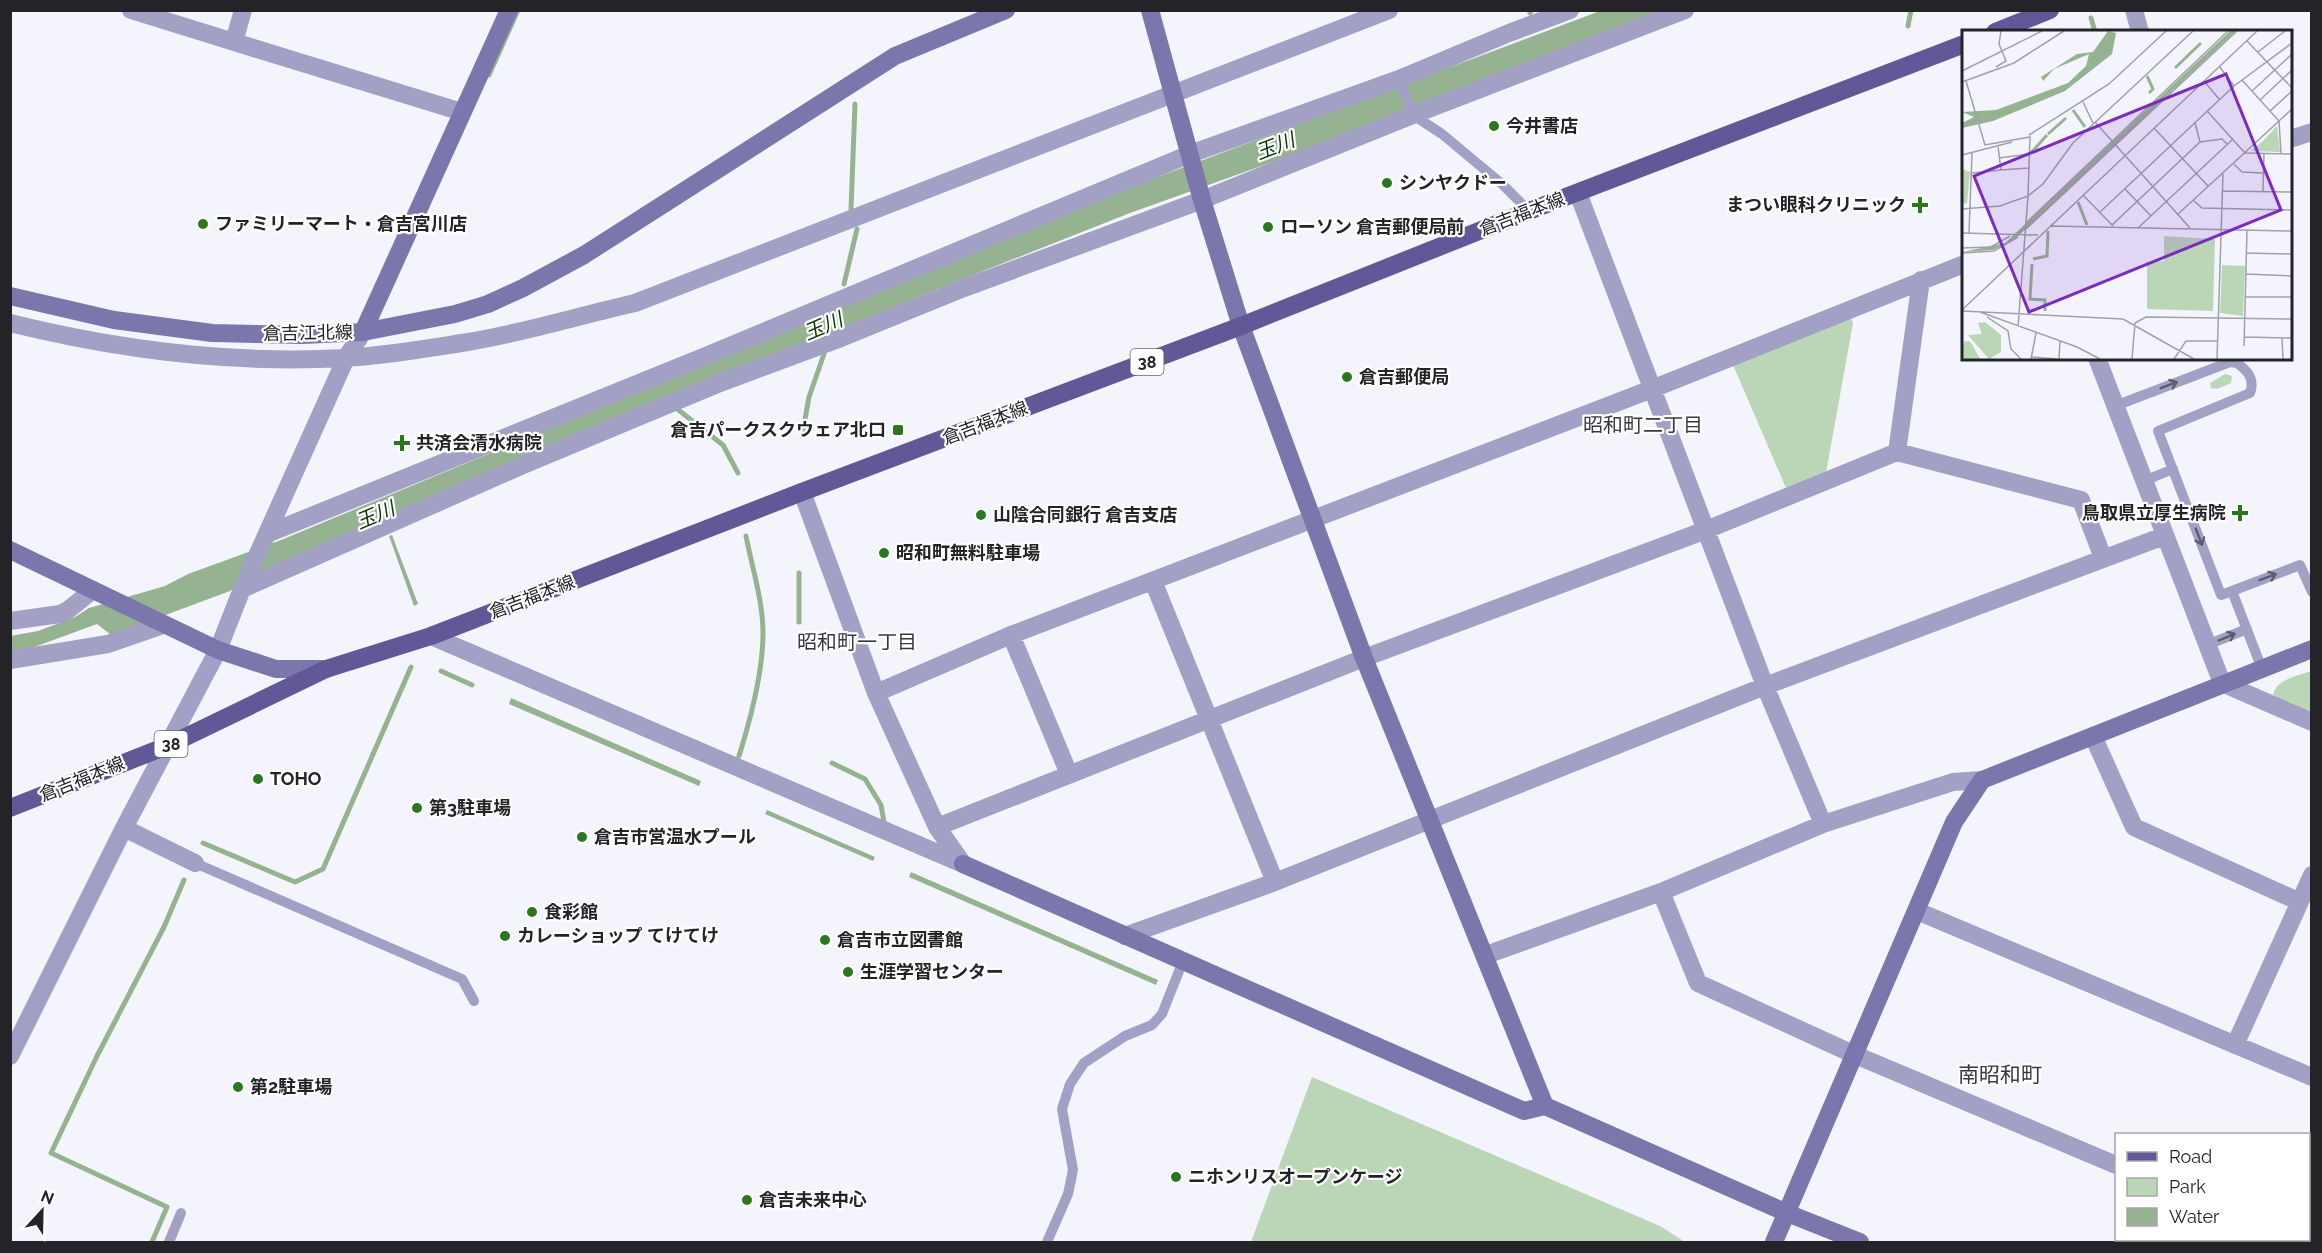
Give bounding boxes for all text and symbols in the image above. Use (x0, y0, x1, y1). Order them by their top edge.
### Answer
inset map (1962, 30, 2292, 360)
place label: 今井書店 (1506, 115, 1578, 136)
marker: 今井書店 (1487, 119, 1501, 133)
water label: 玉川 (1252, 127, 1300, 164)
place label: シンヤクドー (1399, 172, 1507, 193)
marker: シンヤクドー (1380, 176, 1394, 190)
street label: 倉吉福本線 (1476, 188, 1568, 239)
place label: まつい眼科クリニック (1726, 194, 1906, 215)
marker: まつい眼科クリニック (1911, 196, 1929, 214)
place label: ファミリーマート・倉吉宮川店 (215, 213, 467, 234)
place label: ローソン 倉吉郵便局前 (1280, 216, 1464, 237)
marker: ファミリーマート・倉吉宮川店 (196, 217, 210, 231)
marker: ローソン 倉吉郵便局前 (1261, 220, 1275, 234)
water label: 玉川 (800, 306, 848, 345)
street label: 倉吉江北線 (263, 321, 353, 344)
road number: 38 (1130, 349, 1164, 375)
place label: 倉吉郵便局 (1359, 366, 1449, 387)
marker: 倉吉郵便局 (1340, 370, 1354, 384)
one-way arrow (2160, 379, 2178, 390)
street label: 倉吉福本線 (939, 397, 1031, 448)
district label: 昭和町二丁目 (1583, 413, 1703, 437)
place label: 倉吉パークスクウェア北口 (671, 419, 886, 440)
marker: 倉吉パークスクウェア北口 (891, 423, 905, 437)
place label: 共済会清水病院 (416, 432, 542, 453)
marker: 共済会清水病院 (393, 434, 411, 452)
water label: 玉川 (352, 495, 400, 534)
place label: 鳥取県立厚生病院 (2082, 502, 2226, 523)
place label: 山陰合同銀行 倉吉支店 (993, 504, 1177, 525)
marker: 鳥取県立厚生病院 (2231, 504, 2249, 522)
marker: 山陰合同銀行 倉吉支店 (974, 508, 988, 522)
one-way arrow (2194, 527, 2205, 546)
place label: 昭和町無料駐車場 (896, 542, 1040, 563)
marker: 昭和町無料駐車場 (877, 546, 891, 560)
street label: 倉吉福本線 (486, 571, 578, 622)
one-way arrow (2258, 571, 2277, 582)
district label: 昭和町一丁目 (797, 630, 917, 654)
one-way arrow (2217, 631, 2236, 642)
road number: 38 (154, 731, 188, 757)
street label: 倉吉福本線 (36, 752, 127, 805)
place label: TOHO (270, 768, 322, 789)
marker: TOHO (251, 772, 265, 786)
place label: 第3駐車場 (429, 797, 511, 818)
marker: 第3駐車場 (410, 801, 424, 815)
place label: 倉吉市営温水プール (594, 826, 756, 847)
marker: 倉吉市営温水プール (575, 830, 589, 844)
place label: 食彩館 (544, 901, 598, 922)
marker: 食彩館 (525, 905, 539, 919)
place label: カレーショップ てけてけ (517, 925, 719, 946)
marker: カレーショップ てけてけ (498, 929, 512, 943)
place label: 倉吉市立図書館 (837, 929, 963, 950)
marker: 倉吉市立図書館 (818, 933, 832, 947)
place label: 生涯学習センター (860, 961, 1004, 982)
marker: 生涯学習センター (841, 965, 855, 979)
district label: 南昭和町 (1958, 1062, 2042, 1087)
place label: 第2駐車場 (250, 1076, 332, 1097)
marker: 第2駐車場 (231, 1080, 245, 1094)
legend (2115, 1133, 2310, 1241)
text: Road (2169, 1146, 2212, 1167)
place label: ニホンリスオープンケージ (1188, 1166, 1403, 1187)
marker: ニホンリスオープンケージ (1169, 1170, 1183, 1184)
text: Park (2169, 1176, 2206, 1197)
north arrow (12, 1181, 72, 1241)
text: N (38, 1186, 57, 1209)
place label: 倉吉未来中心 (759, 1189, 867, 1210)
marker: 倉吉未来中心 (740, 1193, 754, 1207)
text: Water (2169, 1206, 2220, 1227)

